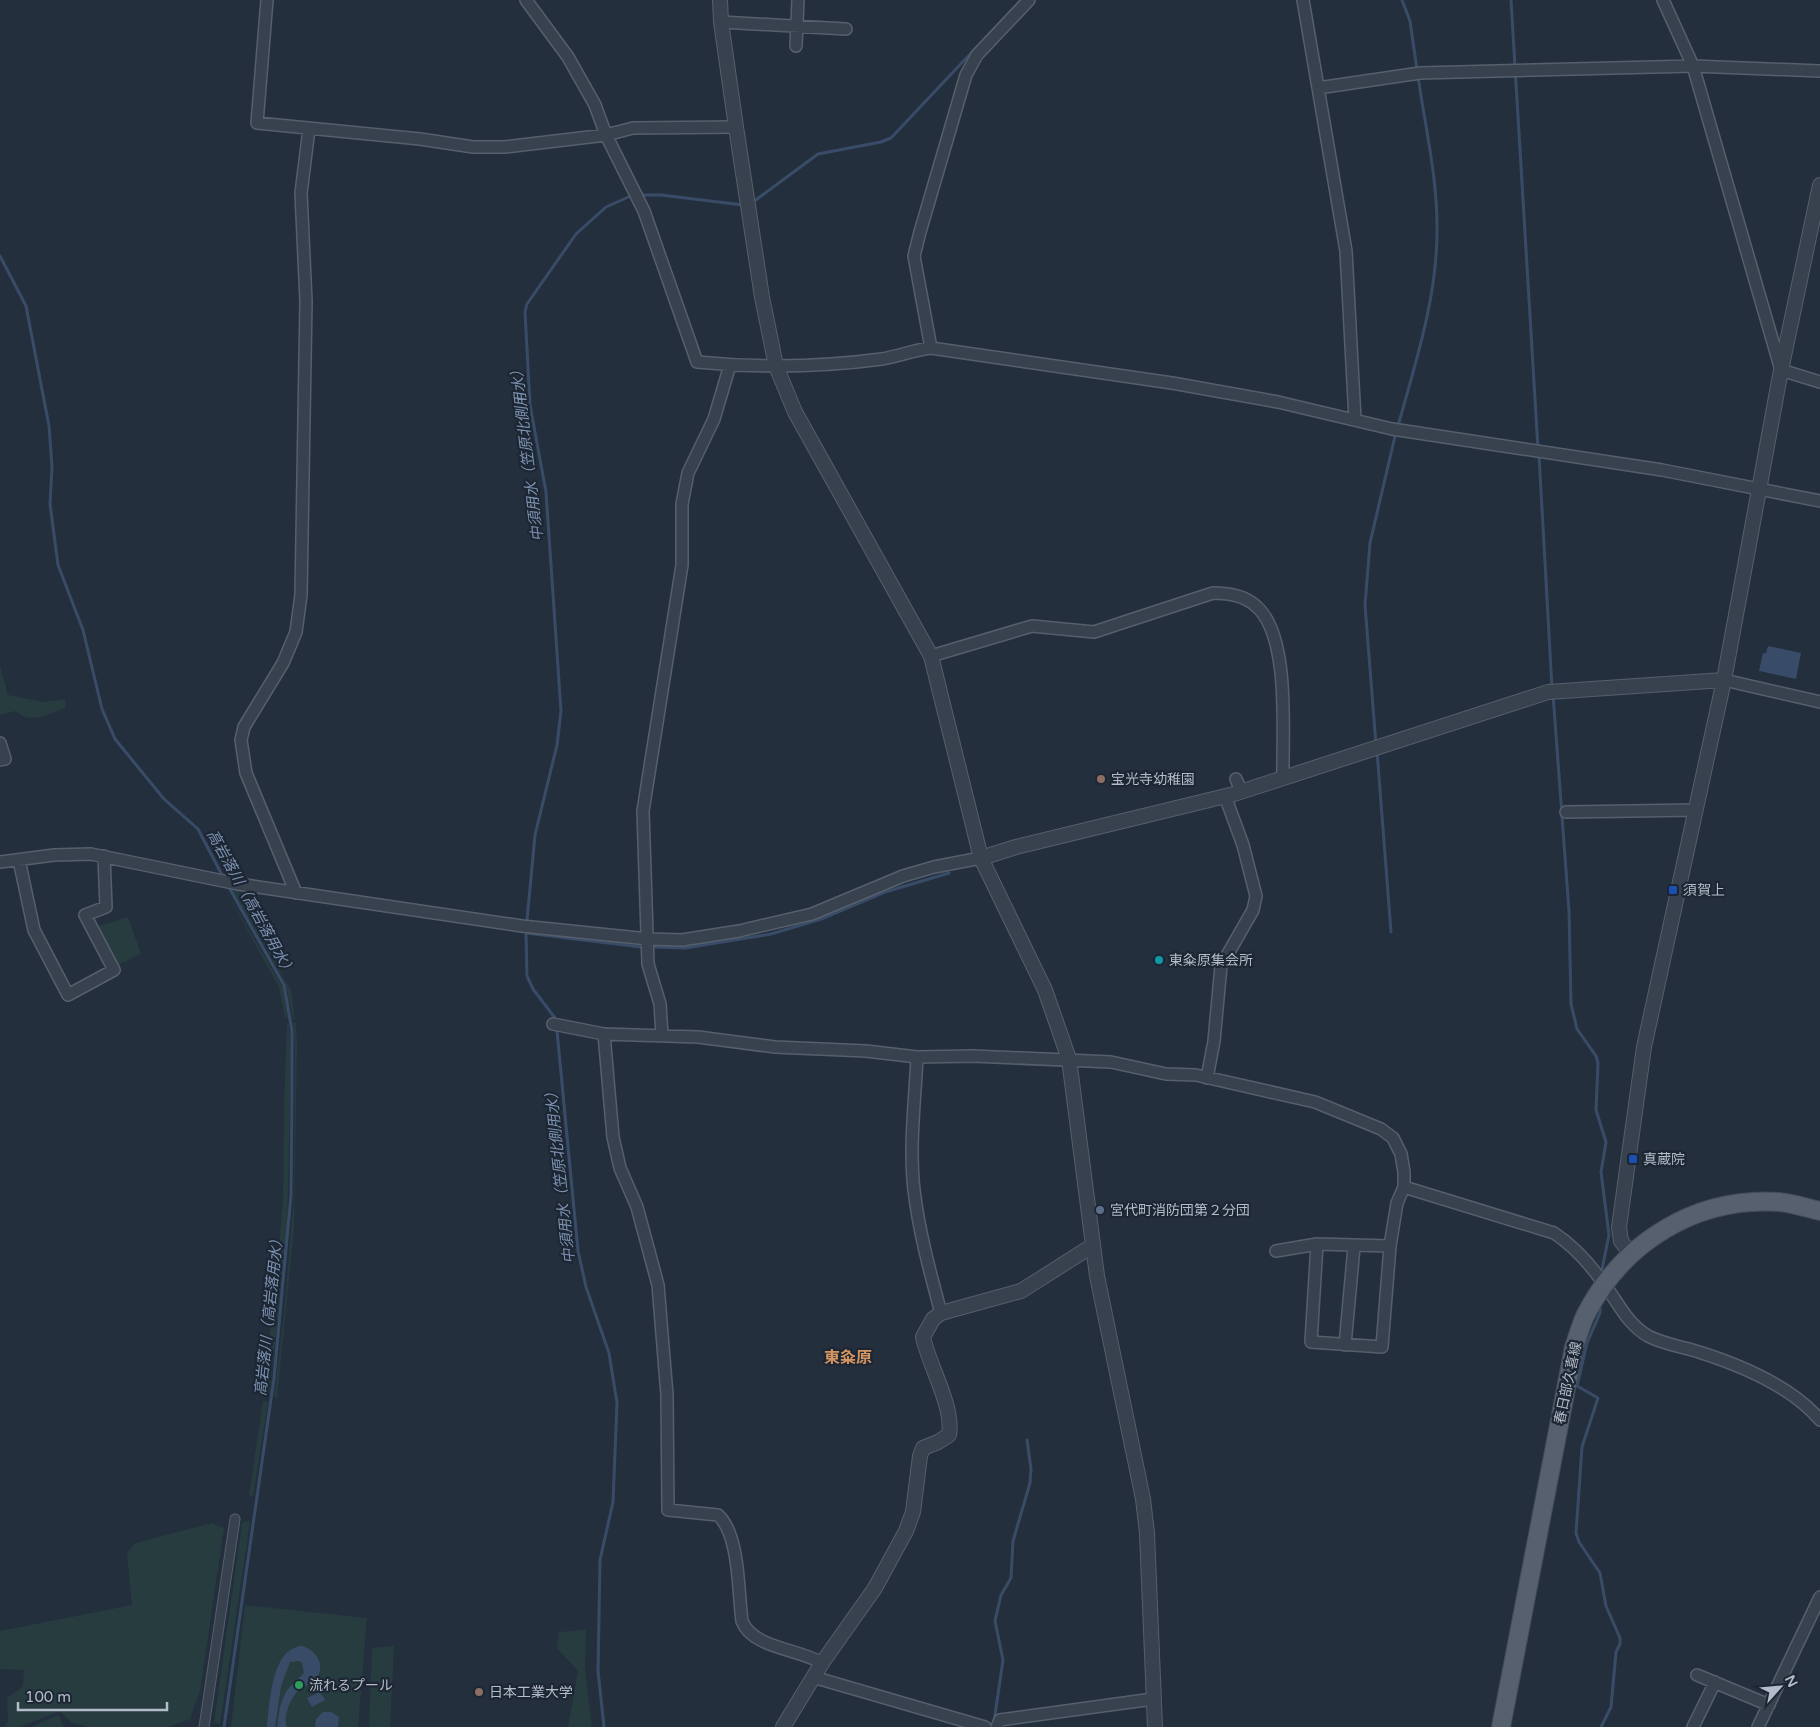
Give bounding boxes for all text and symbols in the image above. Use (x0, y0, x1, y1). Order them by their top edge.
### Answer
water label: 中須用水（笠原北側用水） (507, 362, 547, 542)
place label: 宝光寺幼稚園 (1111, 771, 1195, 788)
marker: 宝光寺幼稚園 (1095, 773, 1107, 785)
water label: 高岩落川（高岩落用水） (203, 826, 299, 980)
place label: 須賀上 (1683, 882, 1725, 899)
marker: 須賀上 (1667, 884, 1679, 896)
place label: 東粂原集会所 (1169, 952, 1253, 969)
marker: 東粂原集会所 (1153, 954, 1165, 966)
water label: 中須用水（笠原北側用水） (542, 1084, 578, 1264)
place label: 真蔵院 (1643, 1151, 1685, 1168)
marker: 真蔵院 (1627, 1153, 1639, 1165)
place label: 宮代町消防団第２分団 (1110, 1202, 1250, 1219)
marker: 宮代町消防団第２分団 (1094, 1204, 1106, 1216)
water label: 高岩落川（高岩落用水） (251, 1231, 287, 1397)
street label: 春日部久喜線 (1551, 1340, 1585, 1426)
district label: 東粂原 (824, 1348, 872, 1368)
north arrow (1755, 1662, 1805, 1712)
text: N (1781, 1672, 1801, 1690)
place label: 流れるプール (309, 1677, 393, 1694)
marker: 流れるプール (293, 1679, 305, 1691)
scale bar (18, 1680, 166, 1712)
place label: 日本工業大学 (489, 1684, 573, 1701)
marker: 日本工業大学 (473, 1686, 485, 1698)
text: 100 m (25, 1688, 71, 1706)

